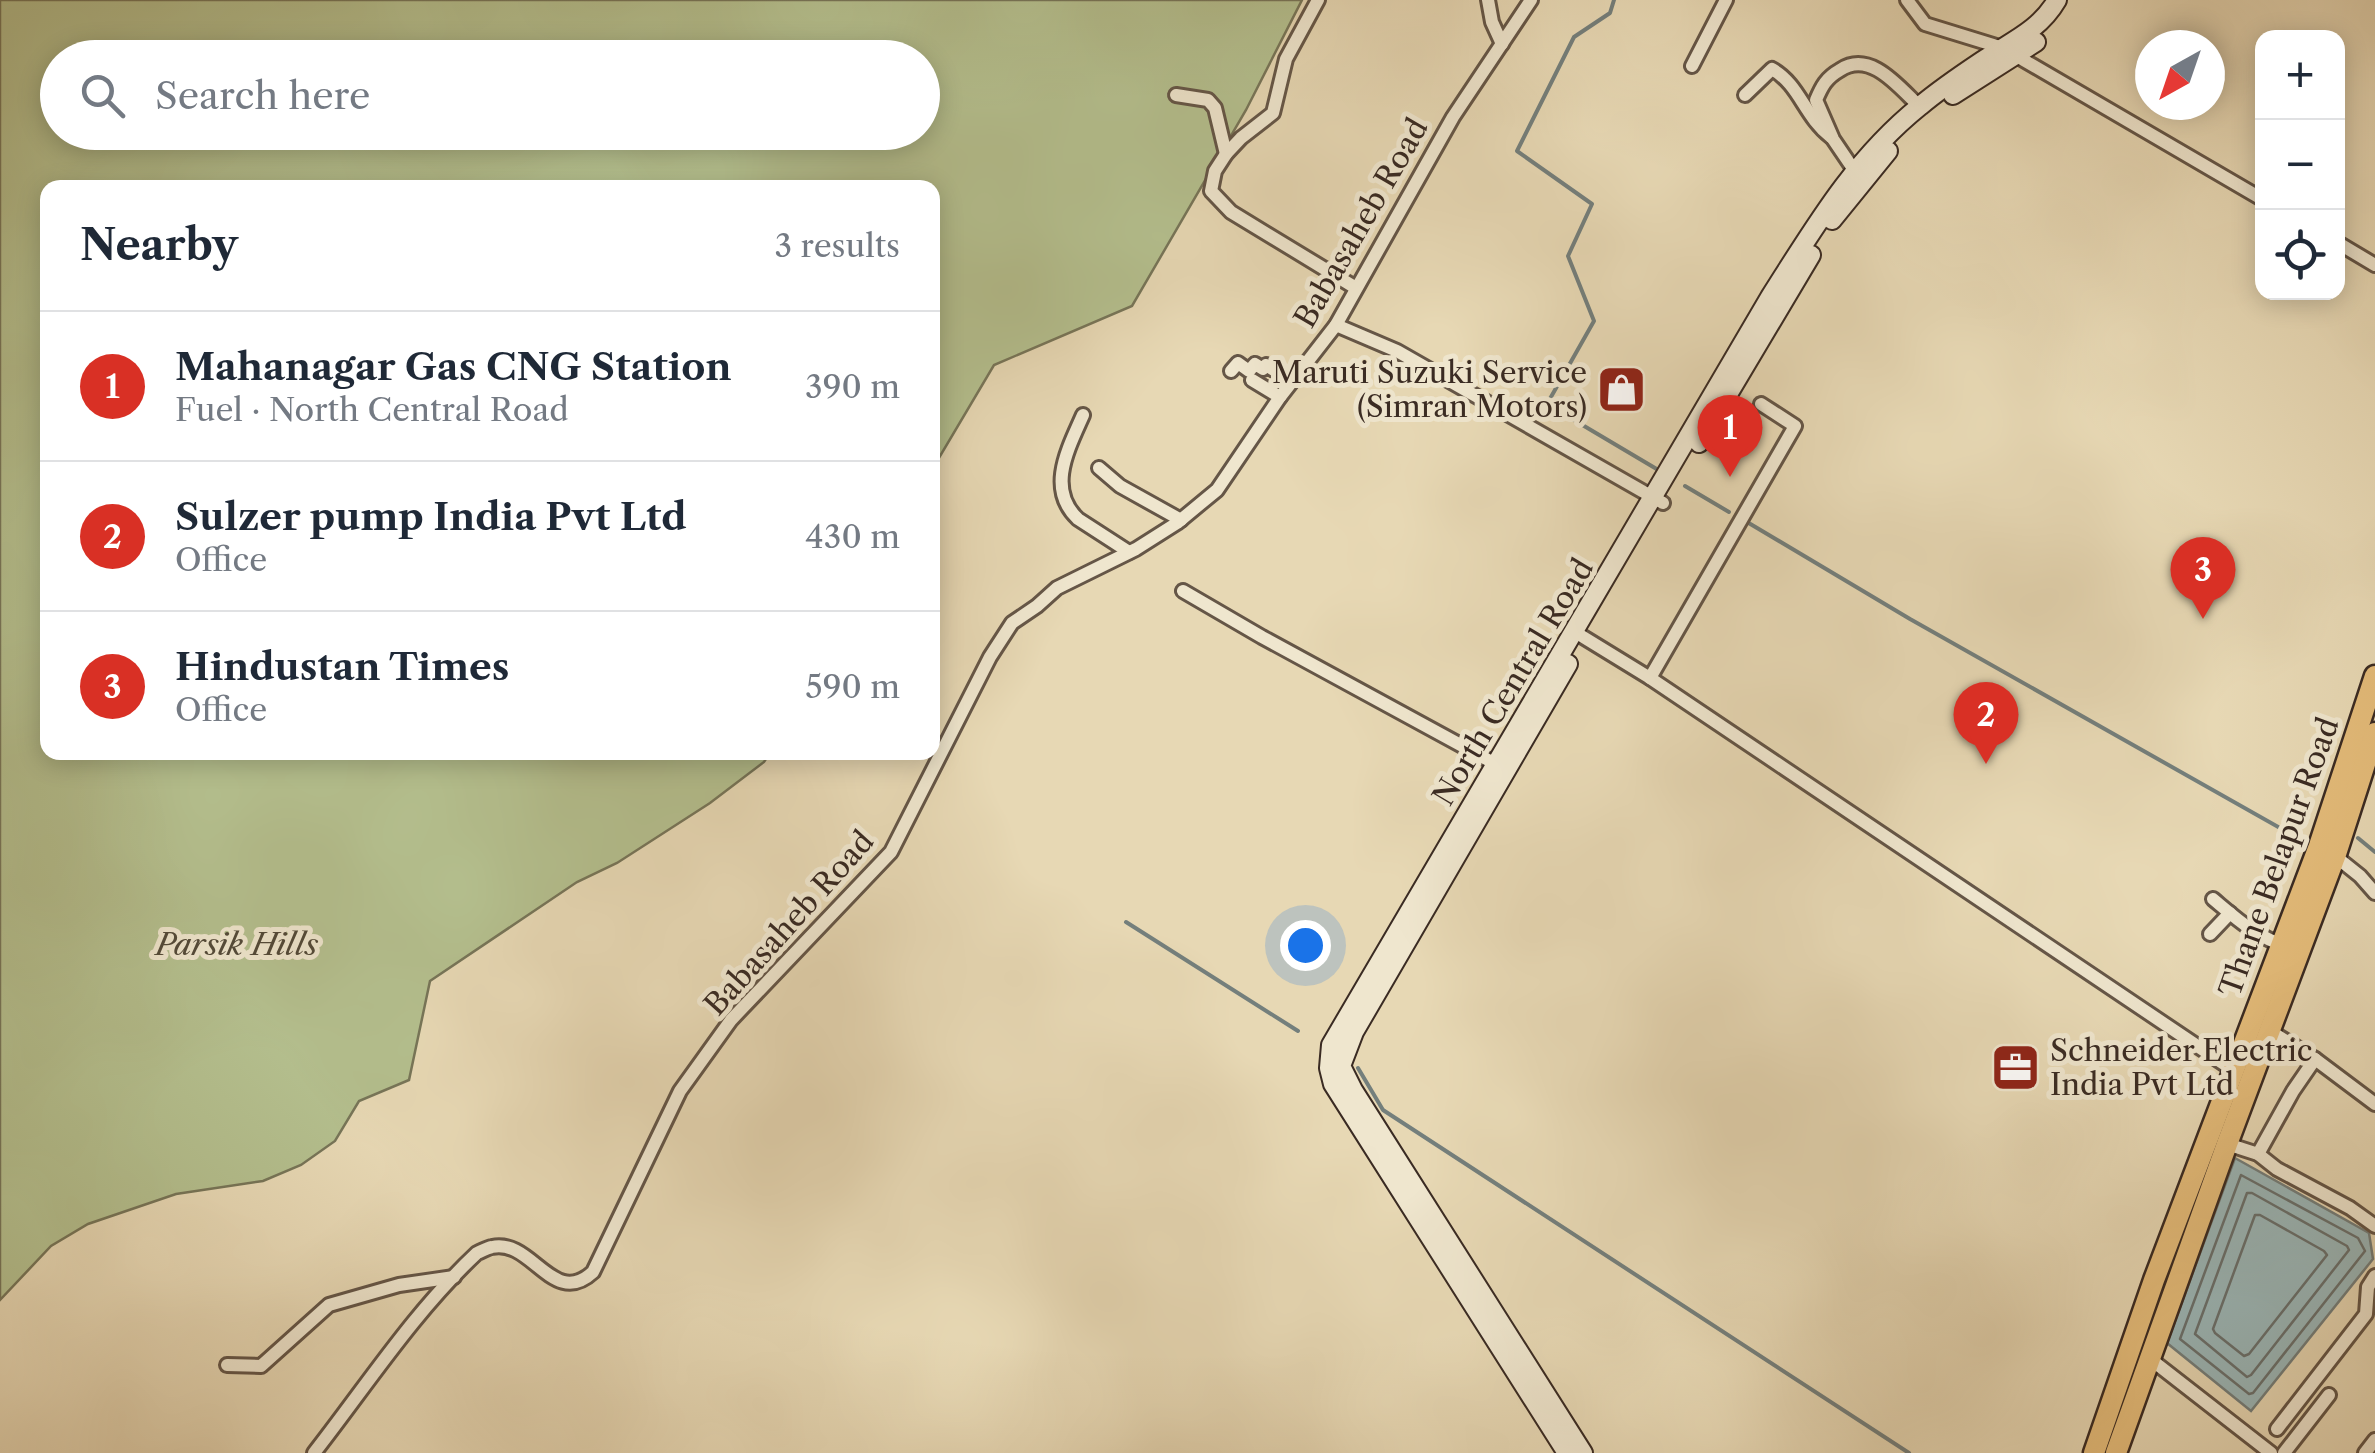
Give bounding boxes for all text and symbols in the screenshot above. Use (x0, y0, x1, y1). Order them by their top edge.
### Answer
north arrow (2135, 30, 2225, 120)
map controls (2255, 30, 2345, 300)
button: + (2255, 30, 2345, 120)
search box (40, 40, 940, 150)
icon: search (75, 68, 130, 123)
text: Search here (155, 72, 370, 119)
street label: Babasaheb Road (1286, 112, 1436, 334)
button: − (2255, 120, 2345, 210)
button: locate (2255, 210, 2345, 300)
text: Nearby (80, 219, 238, 271)
text: 3 results (774, 226, 900, 265)
text: Mahanagar Gas CNG Station (175, 343, 731, 390)
place label: Maruti Suzuki Service (Simran Motors) (1272, 354, 1587, 425)
shop icon: Maruti Suzuki Service (Simran Motors) (1596, 363, 1648, 415)
text: 1 (105, 367, 120, 406)
text: 390 m (805, 367, 900, 406)
text: Fuel · North Central Road (175, 390, 569, 429)
pin: 1 (1698, 394, 1762, 477)
text: Sulzer pump India Pvt Ltd (175, 493, 687, 540)
text: 2 (103, 517, 122, 556)
text: 430 m (805, 517, 900, 556)
pin: 3 (2170, 536, 2236, 619)
text: Office (175, 540, 267, 579)
street label: North Central Road (1425, 552, 1601, 812)
text: Hindustan Times (175, 643, 509, 690)
text: 3 (103, 667, 122, 706)
text: 590 m (805, 667, 900, 706)
pin: 2 (1954, 682, 2018, 764)
text: Office (175, 690, 267, 729)
street label: Thane Belapur Road (2211, 712, 2347, 1002)
street label: Babasaheb Road (696, 823, 882, 1023)
your location (1280, 920, 1331, 971)
park label: Parsik Hills (154, 926, 319, 963)
place label: Schneider Electric India Pvt Ltd (2050, 1032, 2313, 1103)
office icon: Schneider Electric India Pvt Ltd (1989, 1041, 2041, 1093)

